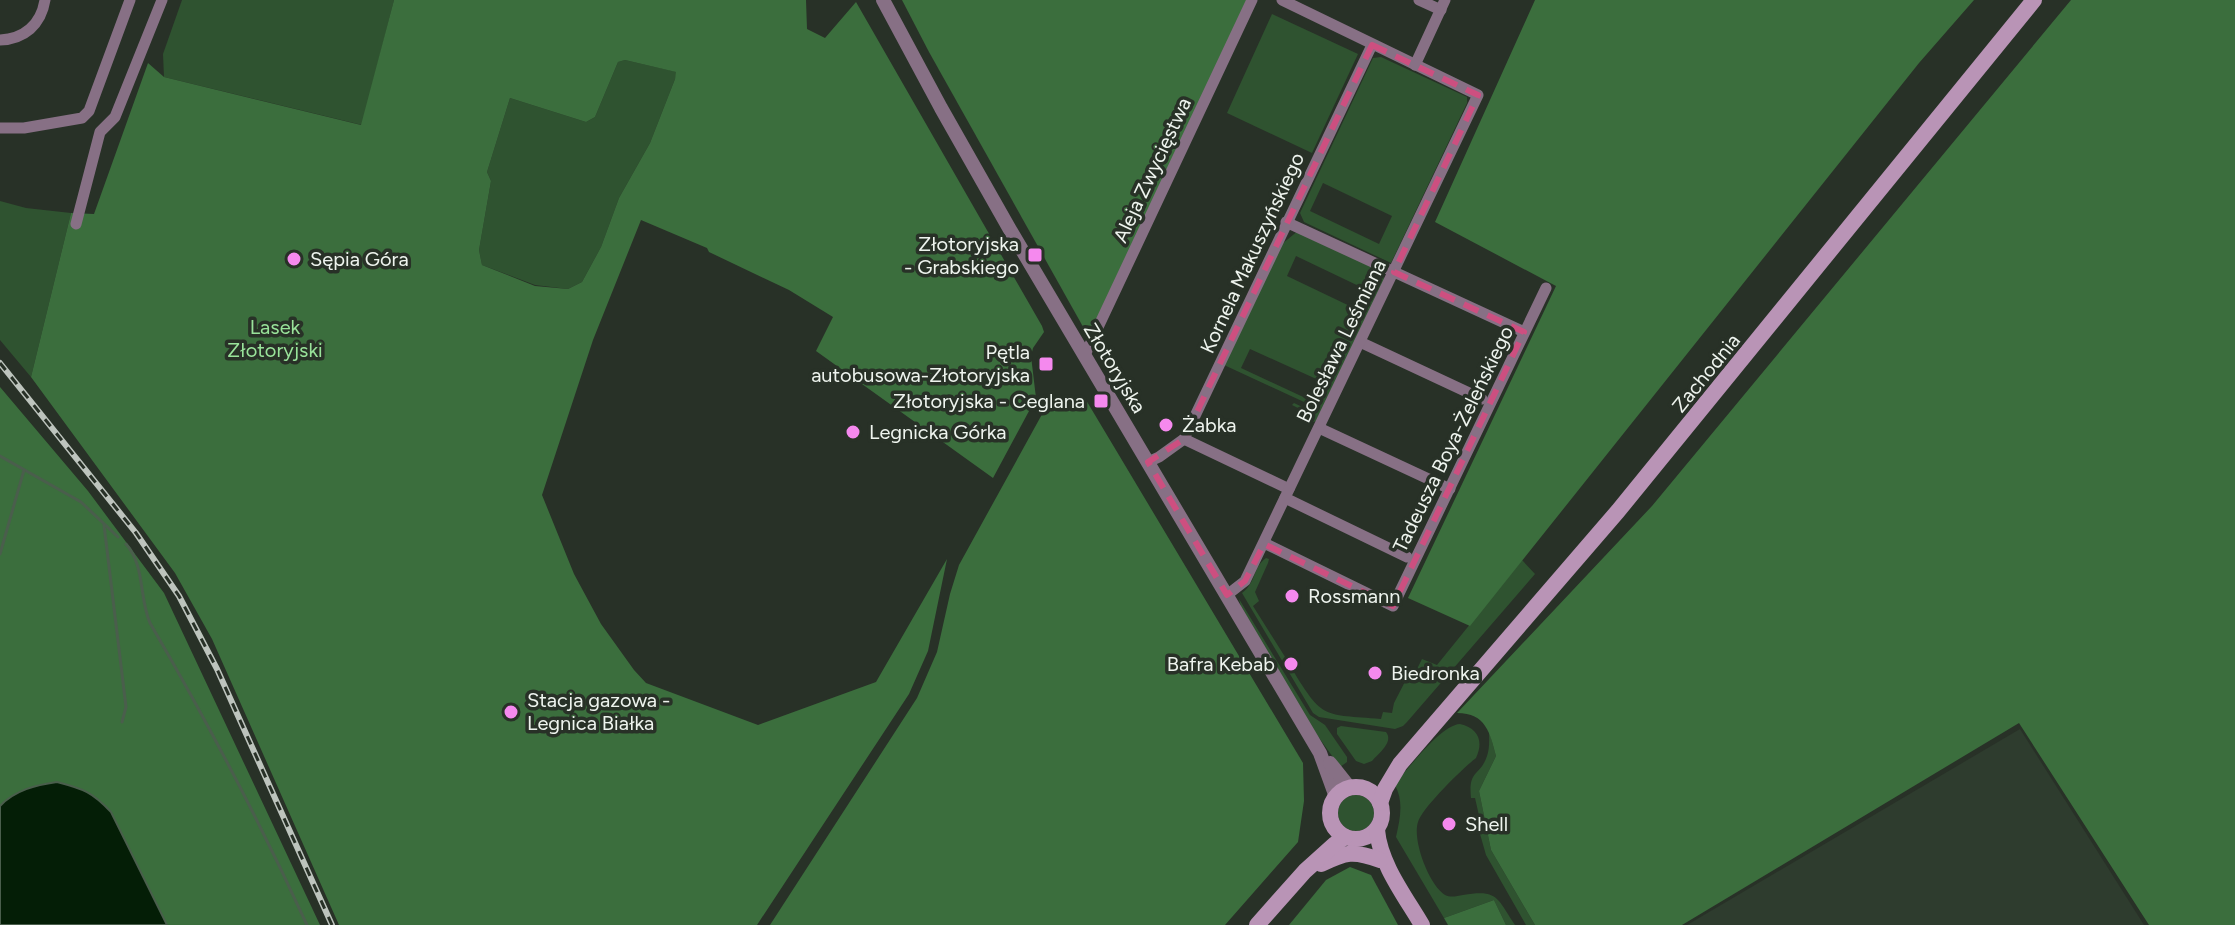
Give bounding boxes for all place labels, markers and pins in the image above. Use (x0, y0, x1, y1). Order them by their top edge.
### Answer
place label: Złotoryjska - Grabskiego (904, 232, 1019, 279)
marker: Złotoryjska - Grabskiego (1026, 246, 1044, 264)
place label: Sępia Góra (310, 247, 409, 271)
marker: Sępia Góra (285, 250, 303, 268)
place label: Pętla autobusowa-Złotoryjska (811, 340, 1030, 387)
marker: Pętla autobusowa-Złotoryjska (1037, 355, 1055, 373)
place label: Złotoryjska - Ceglana (893, 389, 1085, 413)
marker: Złotoryjska - Ceglana (1092, 392, 1110, 410)
place label: Żabka (1182, 413, 1236, 437)
marker: Żabka (1157, 416, 1175, 434)
place label: Legnicka Górka (869, 420, 1007, 444)
marker: Legnicka Górka (844, 423, 862, 441)
place label: Rossmann (1308, 584, 1400, 608)
marker: Rossmann (1283, 587, 1301, 605)
place label: Bafra Kebab (1167, 652, 1275, 676)
marker: Bafra Kebab (1282, 655, 1300, 673)
place label: Biedronka (1391, 661, 1480, 685)
marker: Biedronka (1366, 664, 1384, 682)
place label: Stacja gazowa - Legnica Białka (527, 688, 670, 735)
marker: Stacja gazowa - Legnica Białka (502, 703, 520, 721)
place label: Shell (1465, 812, 1508, 836)
marker: Shell (1440, 815, 1458, 833)

